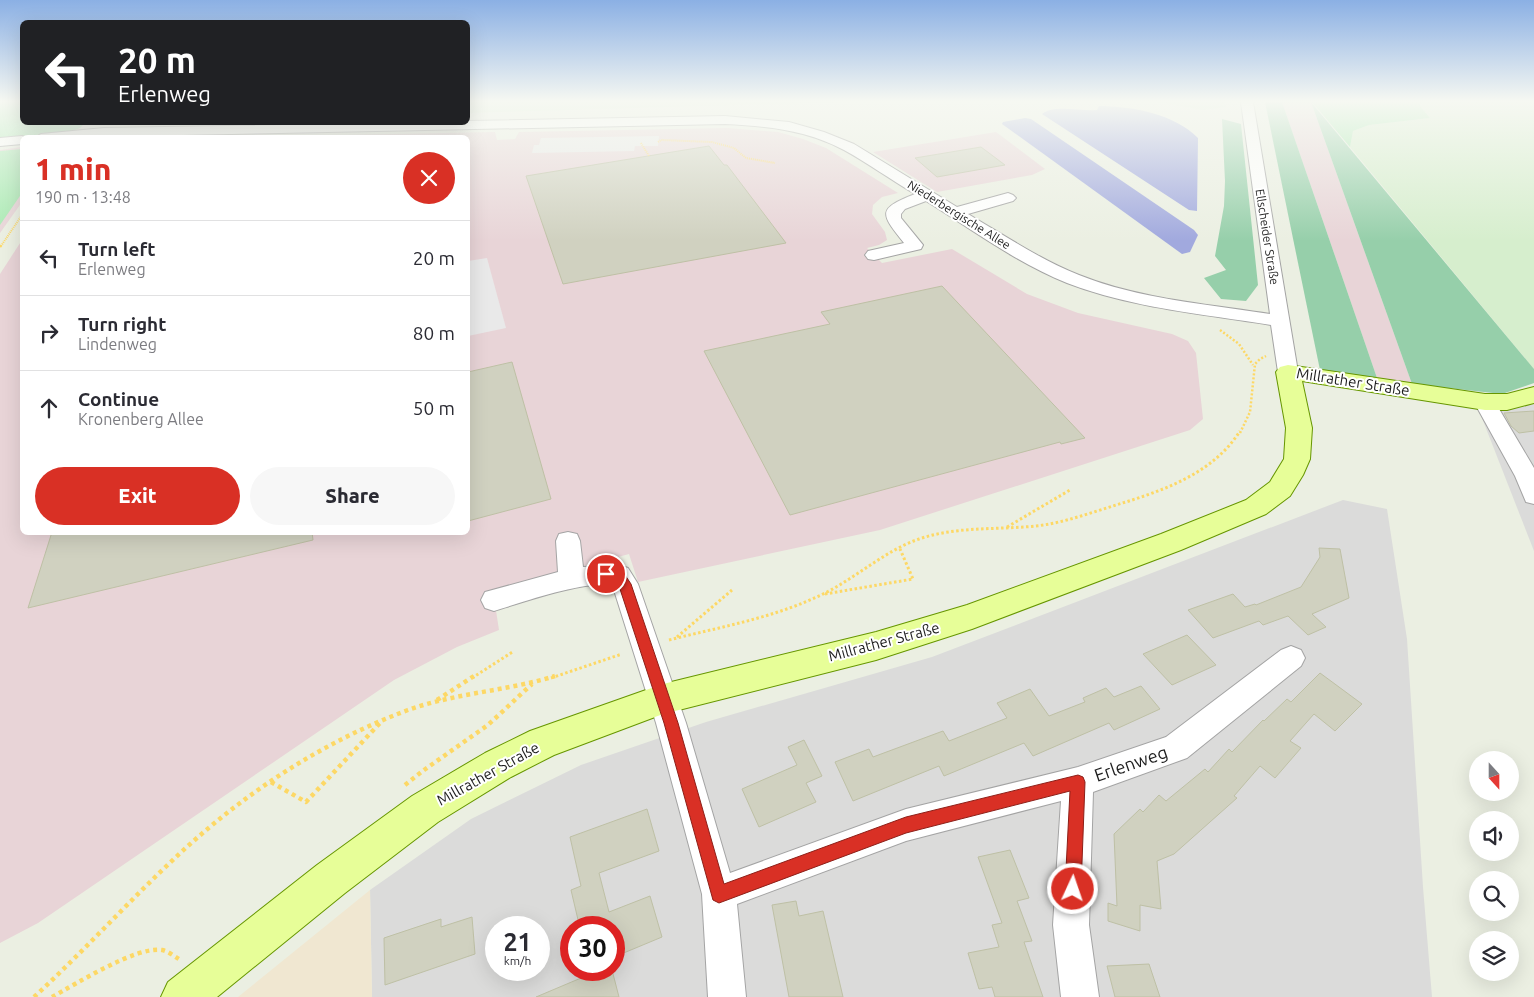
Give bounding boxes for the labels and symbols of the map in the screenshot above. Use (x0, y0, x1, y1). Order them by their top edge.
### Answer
street label: Niederbergische Allee (906, 178, 1013, 252)
street label: Ellscheider Straße (1254, 188, 1281, 286)
street label: Millrather Straße (1295, 364, 1411, 399)
pin (585, 553, 627, 595)
street label: Millrather Straße (826, 619, 941, 665)
street label: Millrather Straße (434, 738, 542, 809)
street label: Erlenweg (1091, 741, 1170, 785)
north arrow (1469, 751, 1519, 801)
position arrow (1046, 862, 1098, 914)
speed limit sign: 30 (560, 916, 625, 981)

